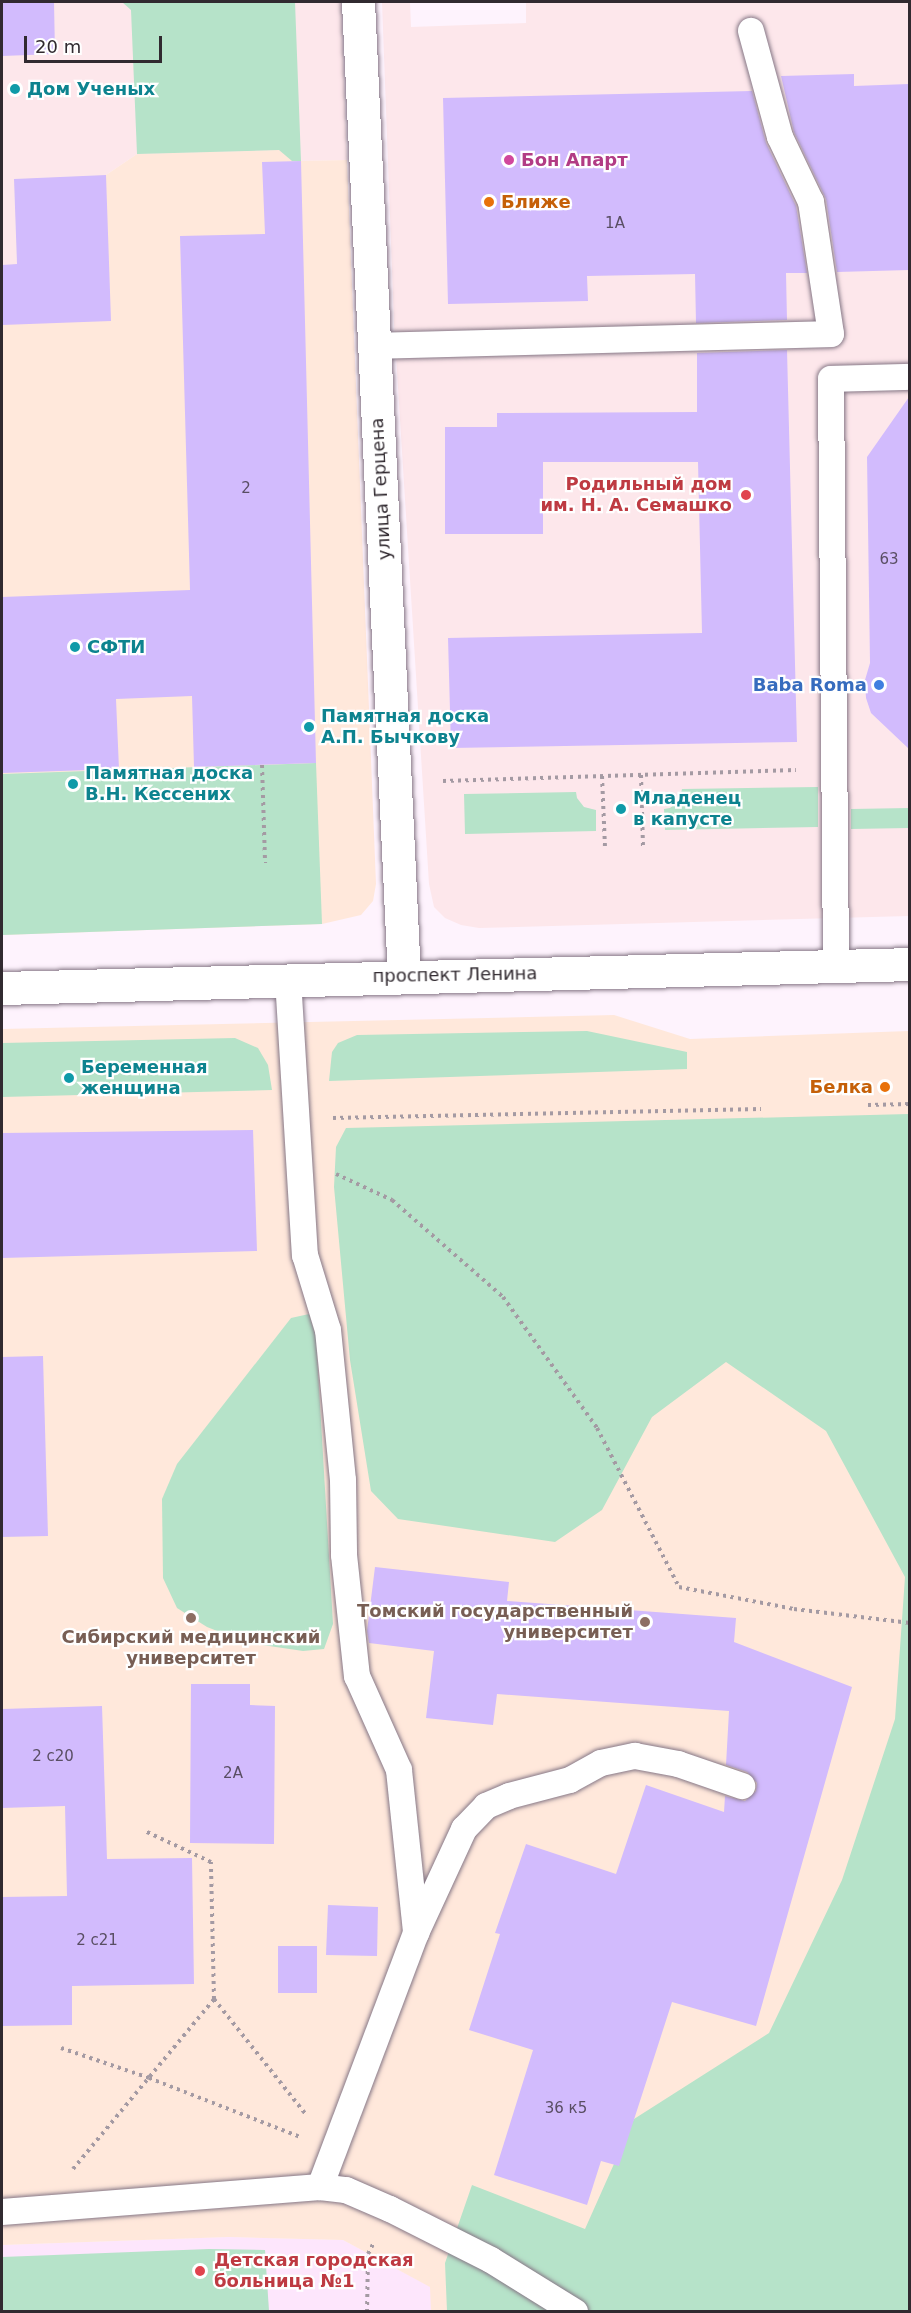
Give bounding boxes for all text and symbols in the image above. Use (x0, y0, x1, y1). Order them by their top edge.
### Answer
scale bar (27, 24, 165, 62)
text: 20 m (35, 36, 81, 57)
place label: Дом Ученых (27, 78, 155, 100)
marker: Дом Ученых (8, 82, 22, 96)
place label: Бон Апарт (521, 149, 628, 171)
marker: Бон Апарт (502, 153, 516, 167)
place label: Ближе (501, 191, 571, 213)
marker: Ближе (482, 195, 496, 209)
house number: 1А (605, 215, 625, 233)
street label: улица Герцена (366, 417, 396, 561)
place label: Родильный дом им. Н. А. Семашко (540, 474, 732, 516)
house number: 2 (241, 480, 251, 498)
marker: Родильный дом им. Н. А. Семашко (737, 486, 755, 504)
house number: 63 (879, 551, 899, 569)
place label: СФТИ (87, 636, 145, 658)
marker: СФТИ (68, 640, 82, 654)
place label: Baba Roma (753, 674, 867, 696)
marker: Baba Roma (872, 678, 886, 692)
place label: Памятная доска А.П. Бычкову (321, 706, 489, 748)
marker: Памятная доска А.П. Бычкову (302, 720, 316, 734)
place label: Памятная доска В.Н. Кессених (85, 763, 253, 806)
marker: Памятная доска В.Н. Кессених (66, 777, 80, 791)
place label: Младенец в капусте (633, 788, 741, 830)
marker: Младенец в капусте (614, 802, 628, 816)
street label: проспект Ленина (372, 963, 538, 987)
place label: Беременная женщина (81, 1057, 208, 1100)
marker: Беременная женщина (62, 1071, 76, 1085)
place label: Белка (810, 1076, 873, 1098)
marker: Белка (878, 1080, 892, 1094)
place label: Томский государственный университет (357, 1601, 633, 1644)
marker: Сибирский медицинский университет (184, 1611, 198, 1625)
marker: Томский государственный университет (638, 1615, 652, 1629)
place label: Сибирский медицинский университет (62, 1627, 320, 1670)
house number: 2 с20 (32, 1748, 74, 1766)
house number: 2А (223, 1765, 243, 1783)
house number: 2 с21 (76, 1932, 118, 1950)
house number: 36 к5 (545, 2100, 587, 2118)
place label: Детская городская больница №1 (214, 2250, 414, 2292)
marker: Детская городская больница №1 (191, 2262, 209, 2280)

